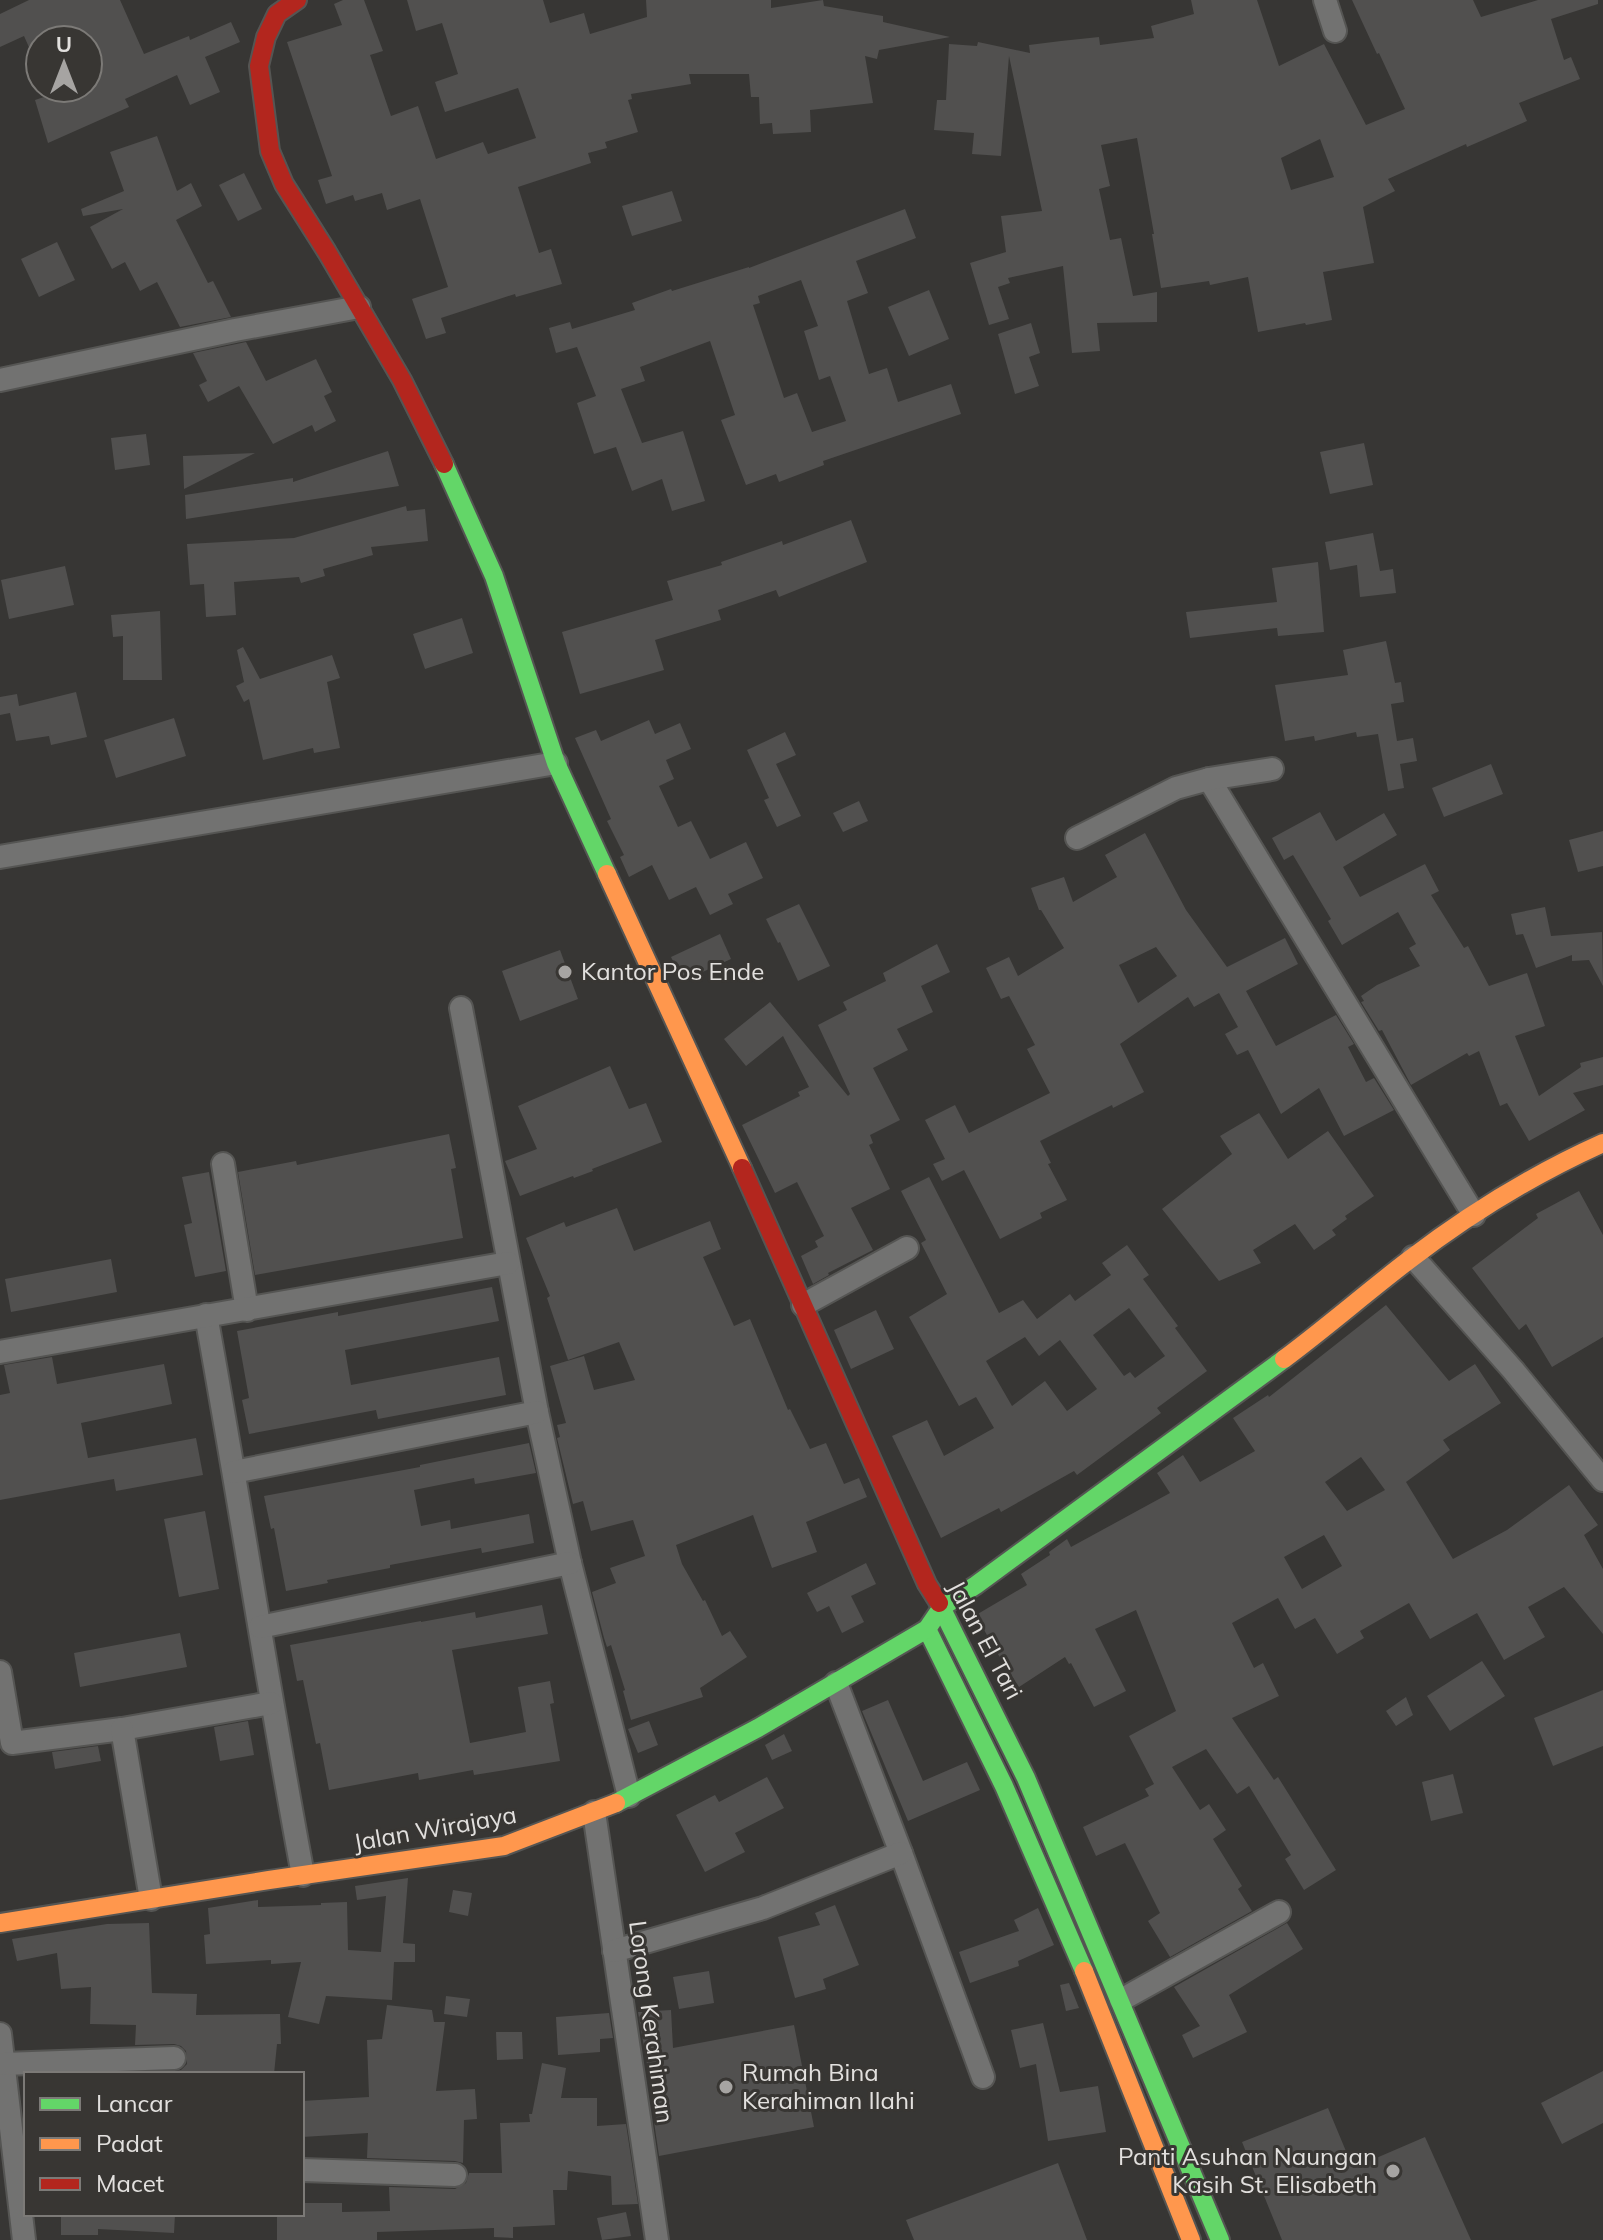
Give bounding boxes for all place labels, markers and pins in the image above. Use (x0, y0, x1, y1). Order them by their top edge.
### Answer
place label: Kantor Pos Ende (581, 956, 764, 986)
marker: Kantor Pos Ende (556, 963, 574, 981)
place label: Rumah Bina Kerahiman Ilahi (742, 2057, 915, 2115)
marker: Rumah Bina Kerahiman Ilahi (717, 2078, 735, 2096)
place label: Panti Asuhan Naungan Kasih St. Elisabeth (1118, 2141, 1377, 2199)
marker: Panti Asuhan Naungan Kasih St. Elisabeth (1384, 2162, 1402, 2180)

